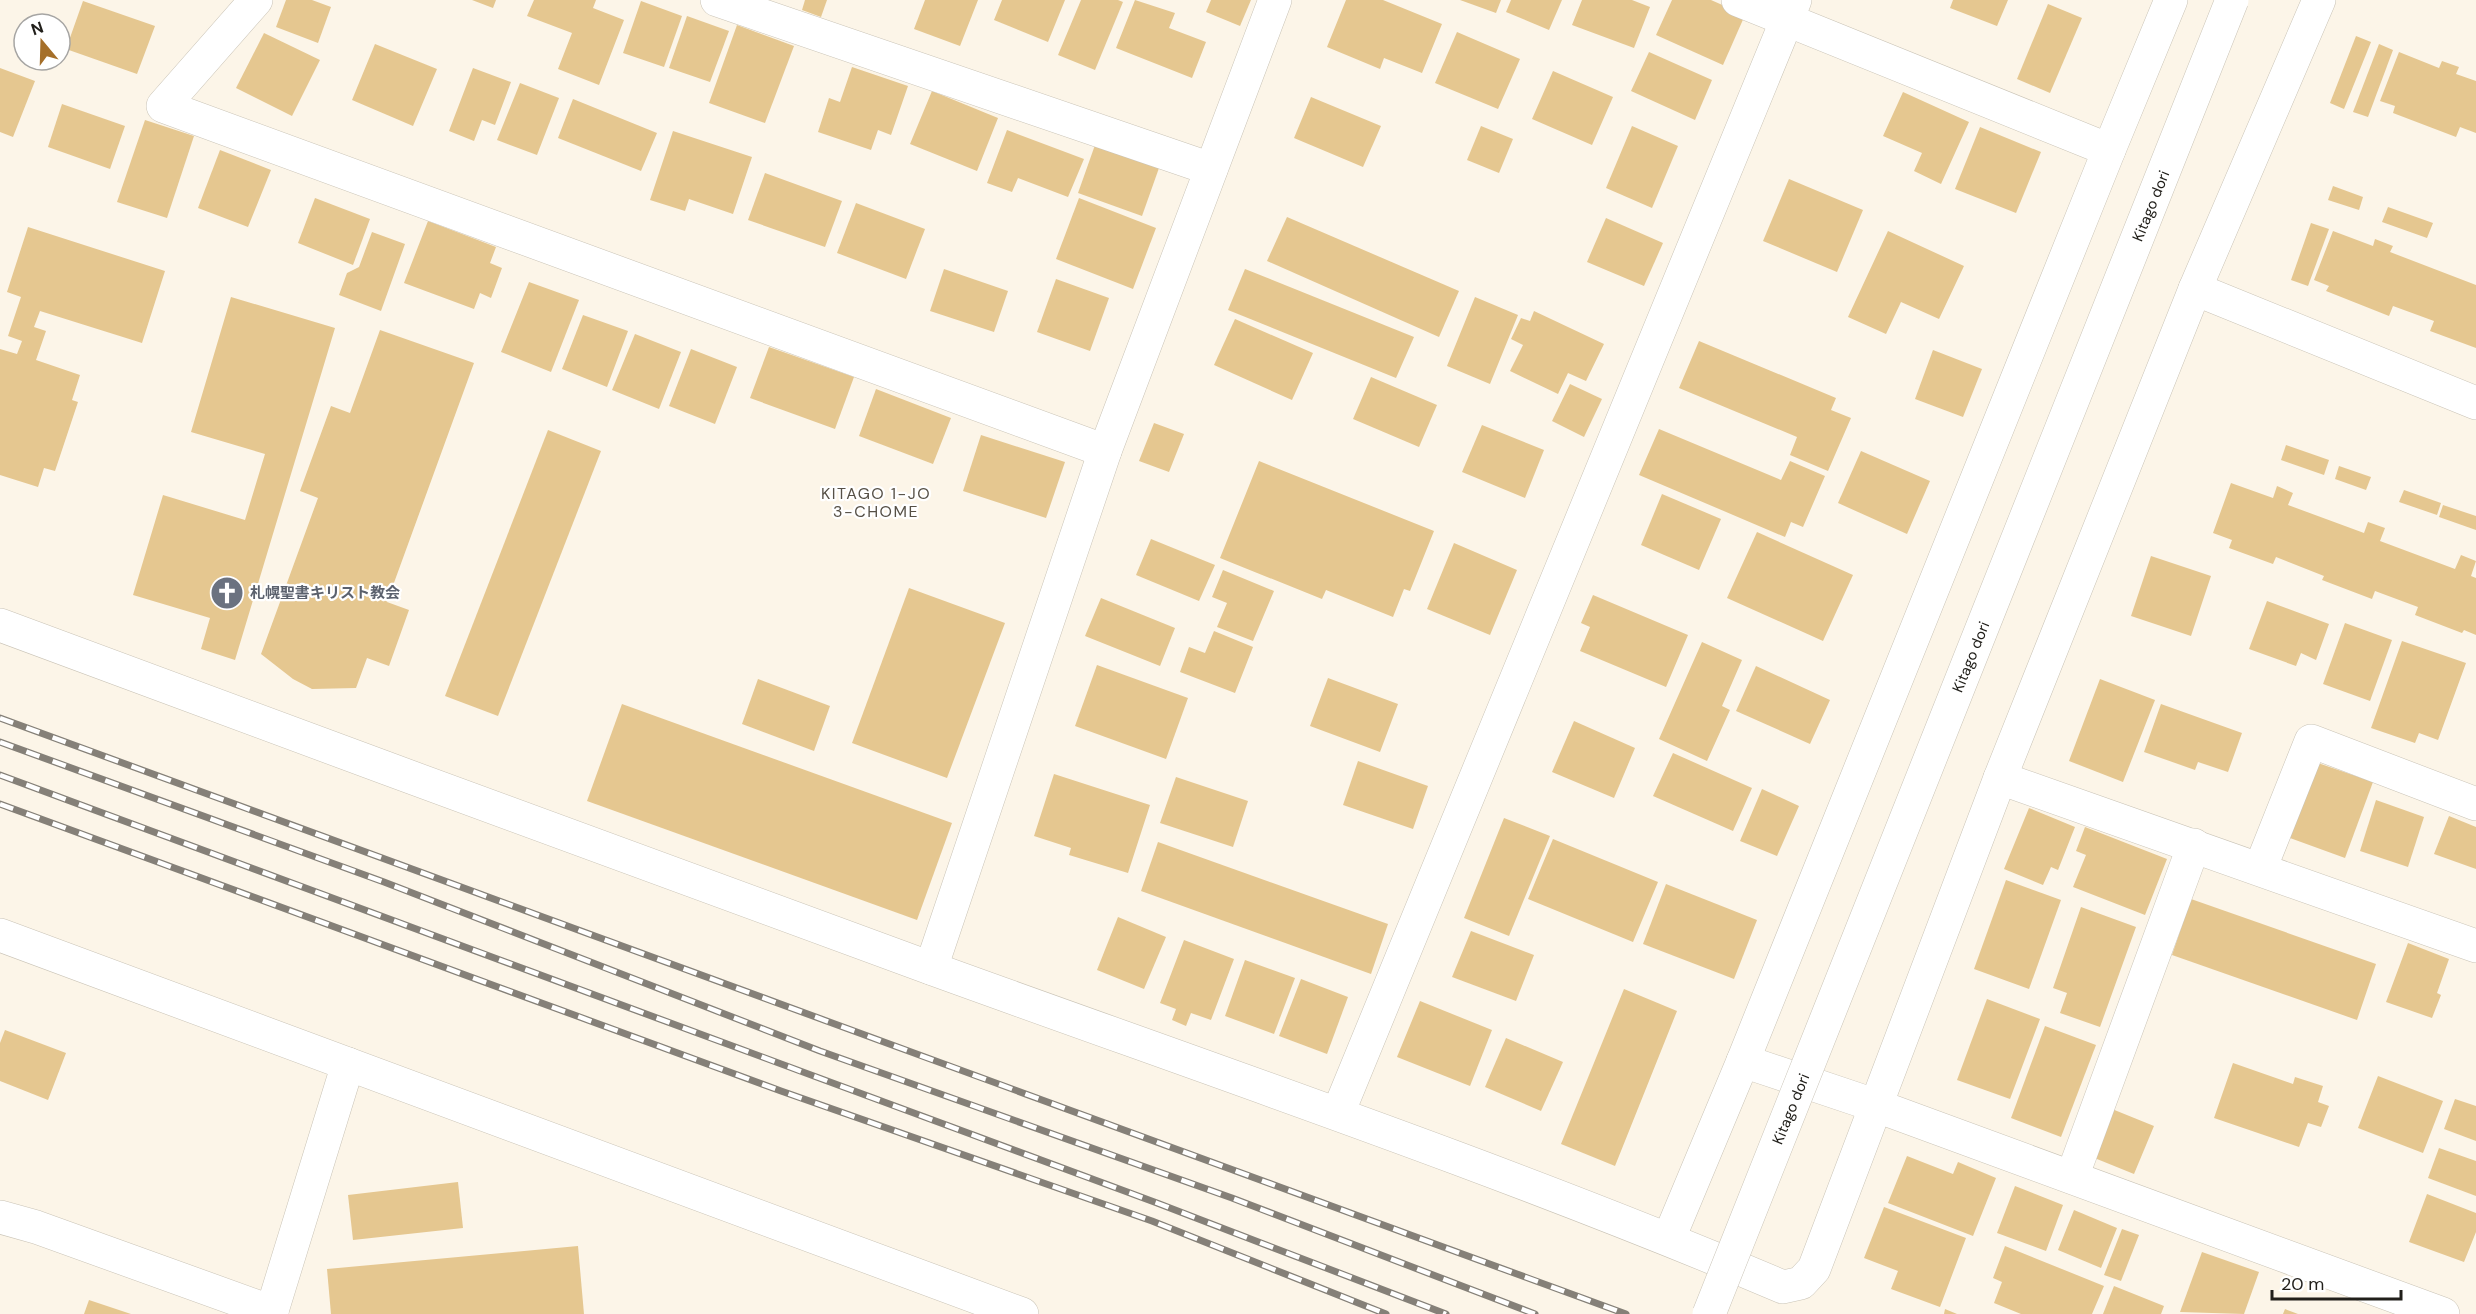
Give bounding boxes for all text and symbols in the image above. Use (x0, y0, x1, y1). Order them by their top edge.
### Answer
north arrow (12, 12, 72, 72)
text: N (28, 16, 46, 40)
street label: Kitago dori (2128, 168, 2174, 244)
district label: KITAGO 1-JO 3-CHOME (821, 483, 931, 522)
church icon: 札幌聖書キリスト教会 (209, 575, 245, 611)
place label: 札幌聖書キリスト教会 (250, 583, 400, 603)
street label: Kitago dori (1948, 619, 1994, 695)
street label: Kitago dori (1768, 1071, 1814, 1147)
scale bar (2272, 1263, 2401, 1301)
text: 20 m (2281, 1272, 2324, 1296)

